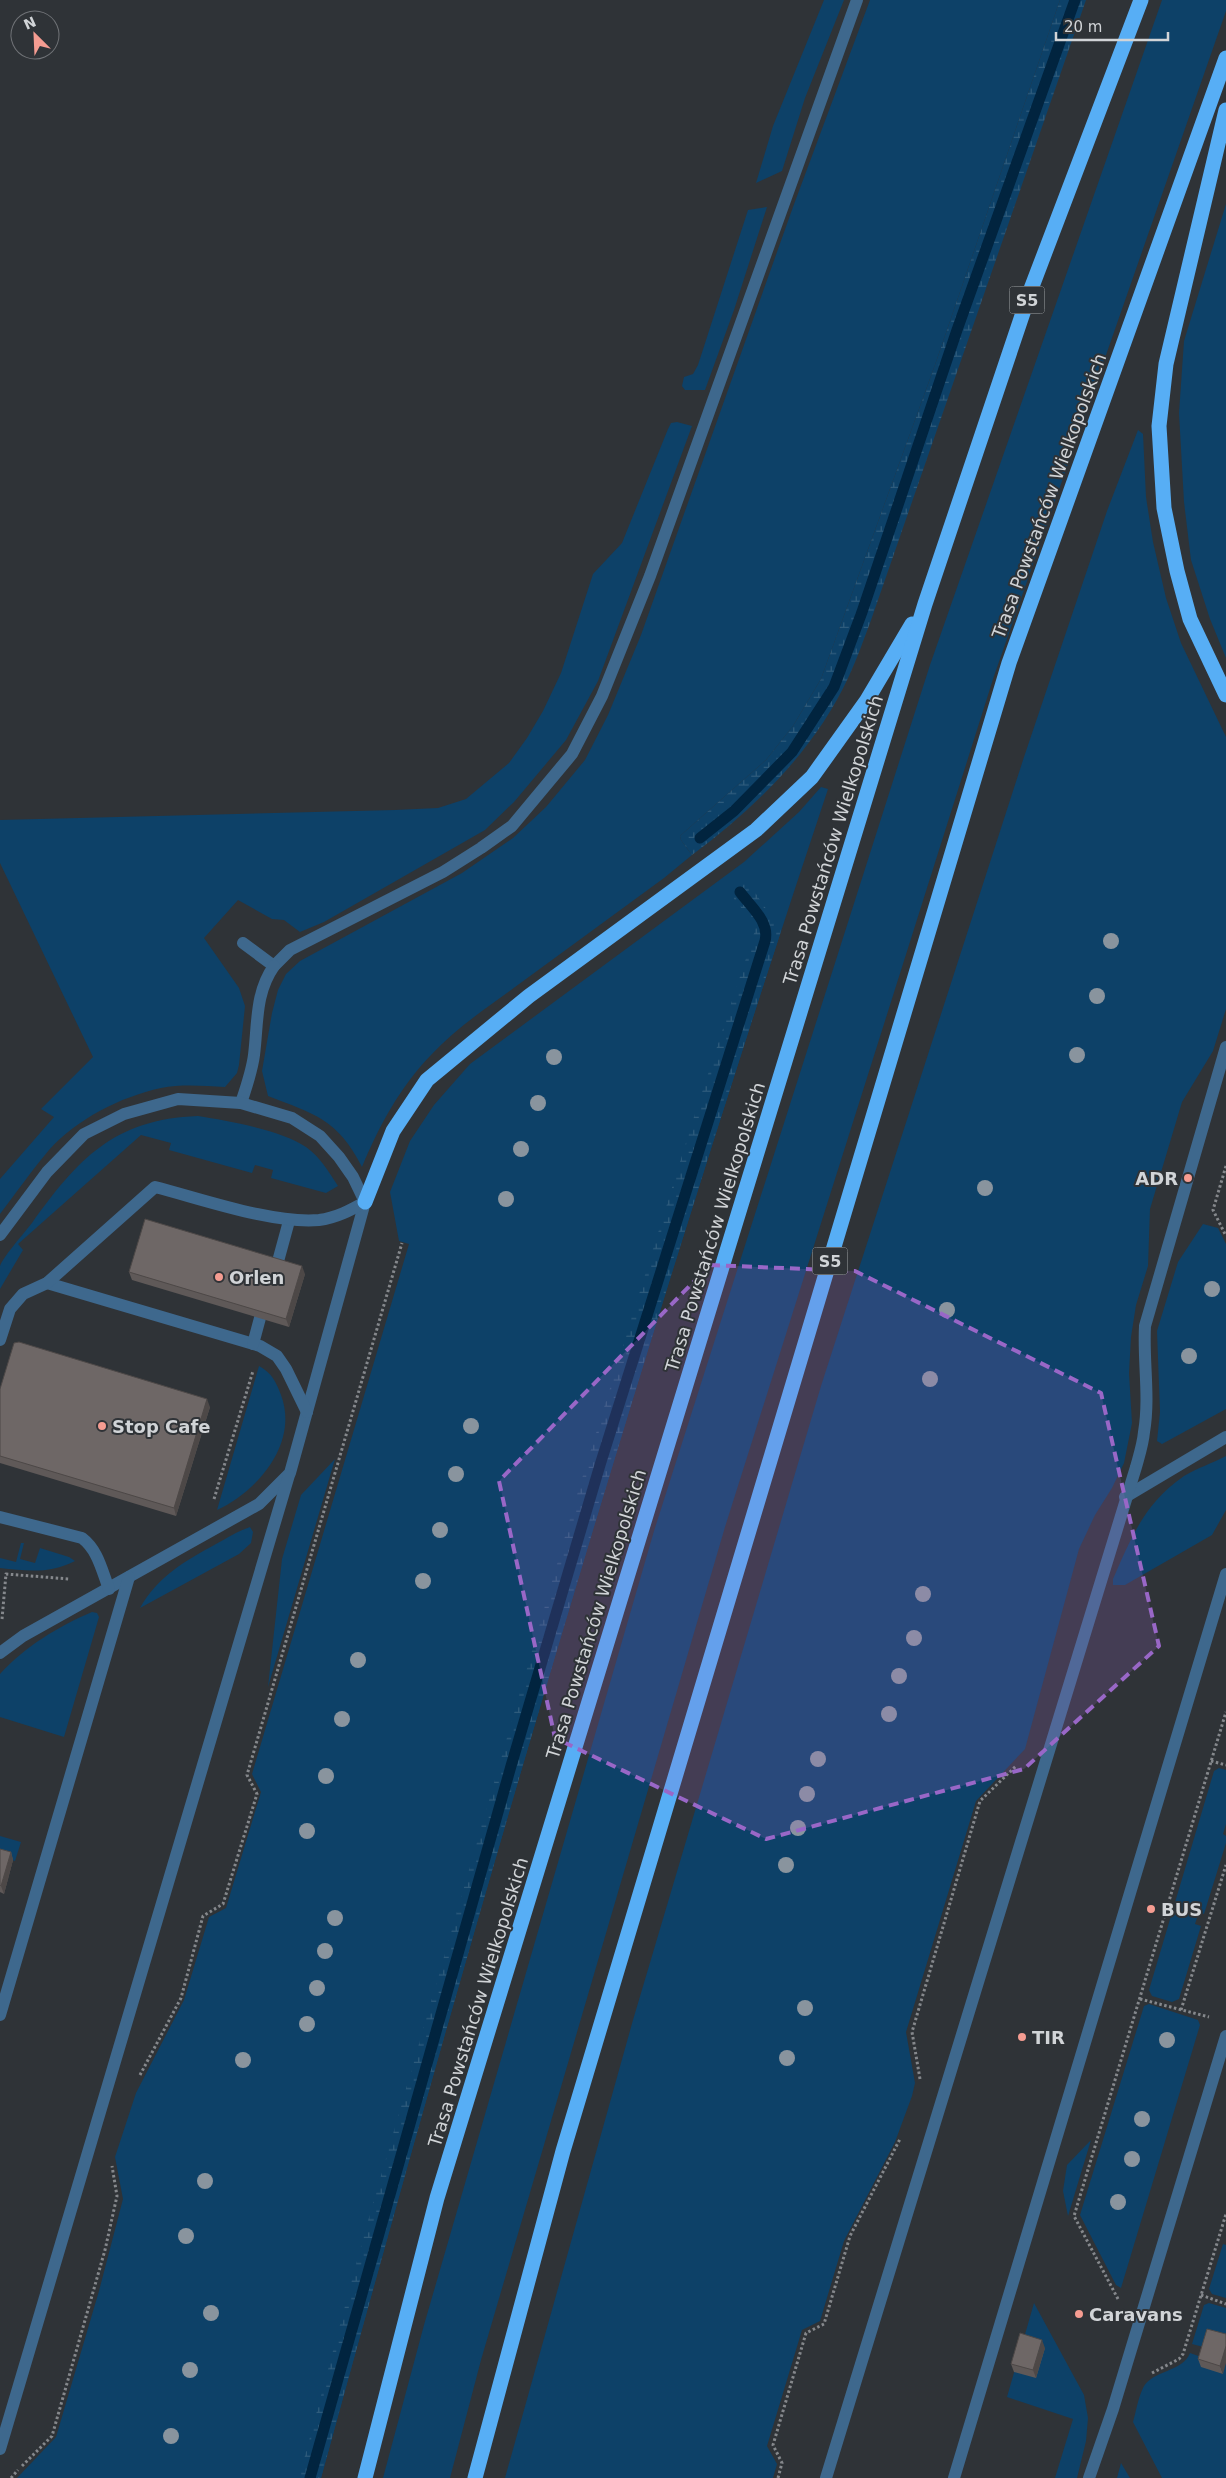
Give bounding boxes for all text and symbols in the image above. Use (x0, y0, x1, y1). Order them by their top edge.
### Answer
north arrow (10, 10, 60, 60)
scale bar (1056, 10, 1168, 42)
text: N (21, 13, 38, 33)
text: 20 m (1064, 18, 1102, 36)
road number: S5 (1010, 286, 1044, 314)
street label: Trasa Powstańców Wielkopolskich (987, 351, 1110, 642)
street label: Trasa Powstańców Wielkopolskich (779, 693, 887, 988)
street label: Trasa Powstańców Wielkopolskich (661, 1080, 769, 1375)
place label: ADR (1135, 1168, 1178, 1189)
marker: ADR (1182, 1172, 1194, 1184)
road number: S5 (812, 1248, 848, 1274)
place label: Orlen (229, 1267, 284, 1288)
marker: Orlen (213, 1271, 225, 1283)
place label: Stop Cafe (112, 1416, 210, 1437)
marker: Stop Cafe (96, 1420, 108, 1432)
street label: Trasa Powstańców Wielkopolskich (542, 1467, 650, 1762)
street label: Trasa Powstańców Wielkopolskich (424, 1855, 532, 2150)
place label: BUS (1161, 1899, 1202, 1920)
marker: BUS (1145, 1903, 1157, 1915)
place label: TIR (1032, 2027, 1065, 2048)
marker: TIR (1016, 2031, 1028, 2043)
place label: Caravans (1089, 2304, 1183, 2325)
marker: Caravans (1073, 2308, 1085, 2320)

